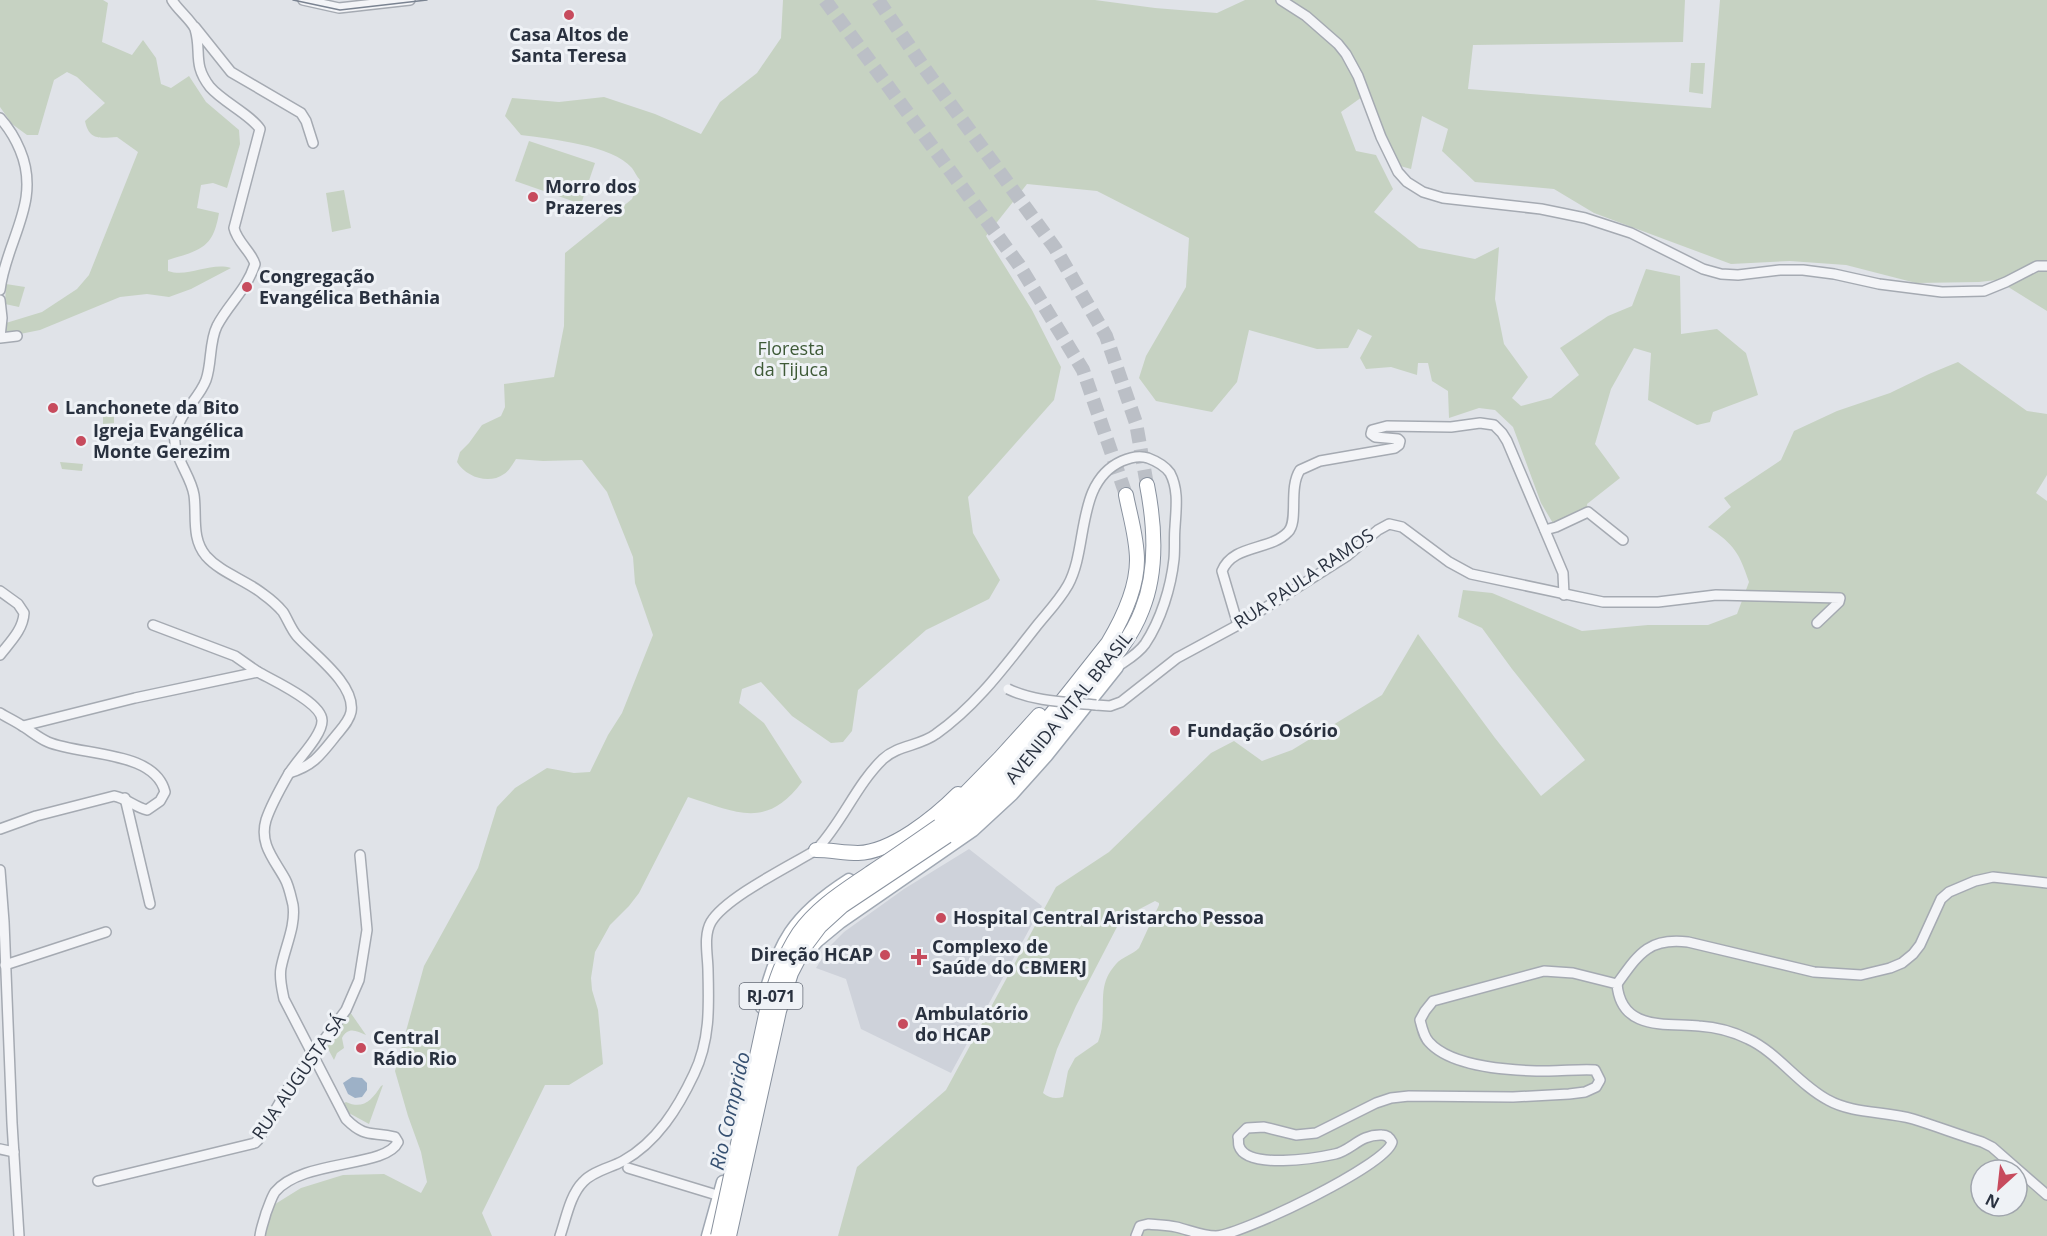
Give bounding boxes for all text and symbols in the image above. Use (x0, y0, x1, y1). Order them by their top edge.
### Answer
marker: Casa Altos de Santa Teresa (562, 8, 576, 22)
place label: Casa Altos de Santa Teresa (509, 22, 629, 67)
place label: Morro dos Prazeres (545, 174, 637, 219)
marker: Morro dos Prazeres (526, 190, 540, 204)
place label: Congregação Evangélica Bethânia (259, 264, 440, 309)
marker: Congregação Evangélica Bethânia (240, 280, 254, 294)
park label: Floresta da Tijuca (754, 336, 828, 381)
place label: Lanchonete da Bito (65, 395, 239, 419)
marker: Lanchonete da Bito (46, 401, 60, 415)
place label: Igreja Evangélica Monte Gerezim (93, 418, 244, 463)
marker: Igreja Evangélica Monte Gerezim (74, 434, 88, 448)
street label: RUA PAULA RAMOS (1229, 522, 1378, 634)
street label: AVENIDA VITAL BRASIL (999, 626, 1137, 789)
place label: Fundação Osório (1187, 718, 1338, 742)
marker: Fundação Osório (1168, 724, 1182, 738)
place label: Hospital Central Aristarcho Pessoa (953, 905, 1264, 929)
marker: Hospital Central Aristarcho Pessoa (934, 911, 948, 925)
place label: Complexo de Saúde do CBMERJ (932, 934, 1087, 979)
place label: Direção HCAP (750, 942, 873, 966)
marker: Direção HCAP (878, 948, 892, 962)
marker: Complexo de Saúde do CBMERJ (910, 948, 928, 966)
road number: RJ-071 (740, 983, 802, 1009)
place label: Ambulatório do HCAP (915, 1001, 1028, 1046)
street label: RUA AUGUSTA SÁ (246, 1008, 351, 1144)
marker: Ambulatório do HCAP (896, 1017, 910, 1031)
place label: Central Rádio Rio (373, 1025, 457, 1070)
marker: Central Rádio Rio (354, 1041, 368, 1055)
water label: Rio Comprido (703, 1049, 756, 1173)
north arrow (1969, 1158, 2029, 1218)
text: N (1981, 1189, 2003, 1214)

